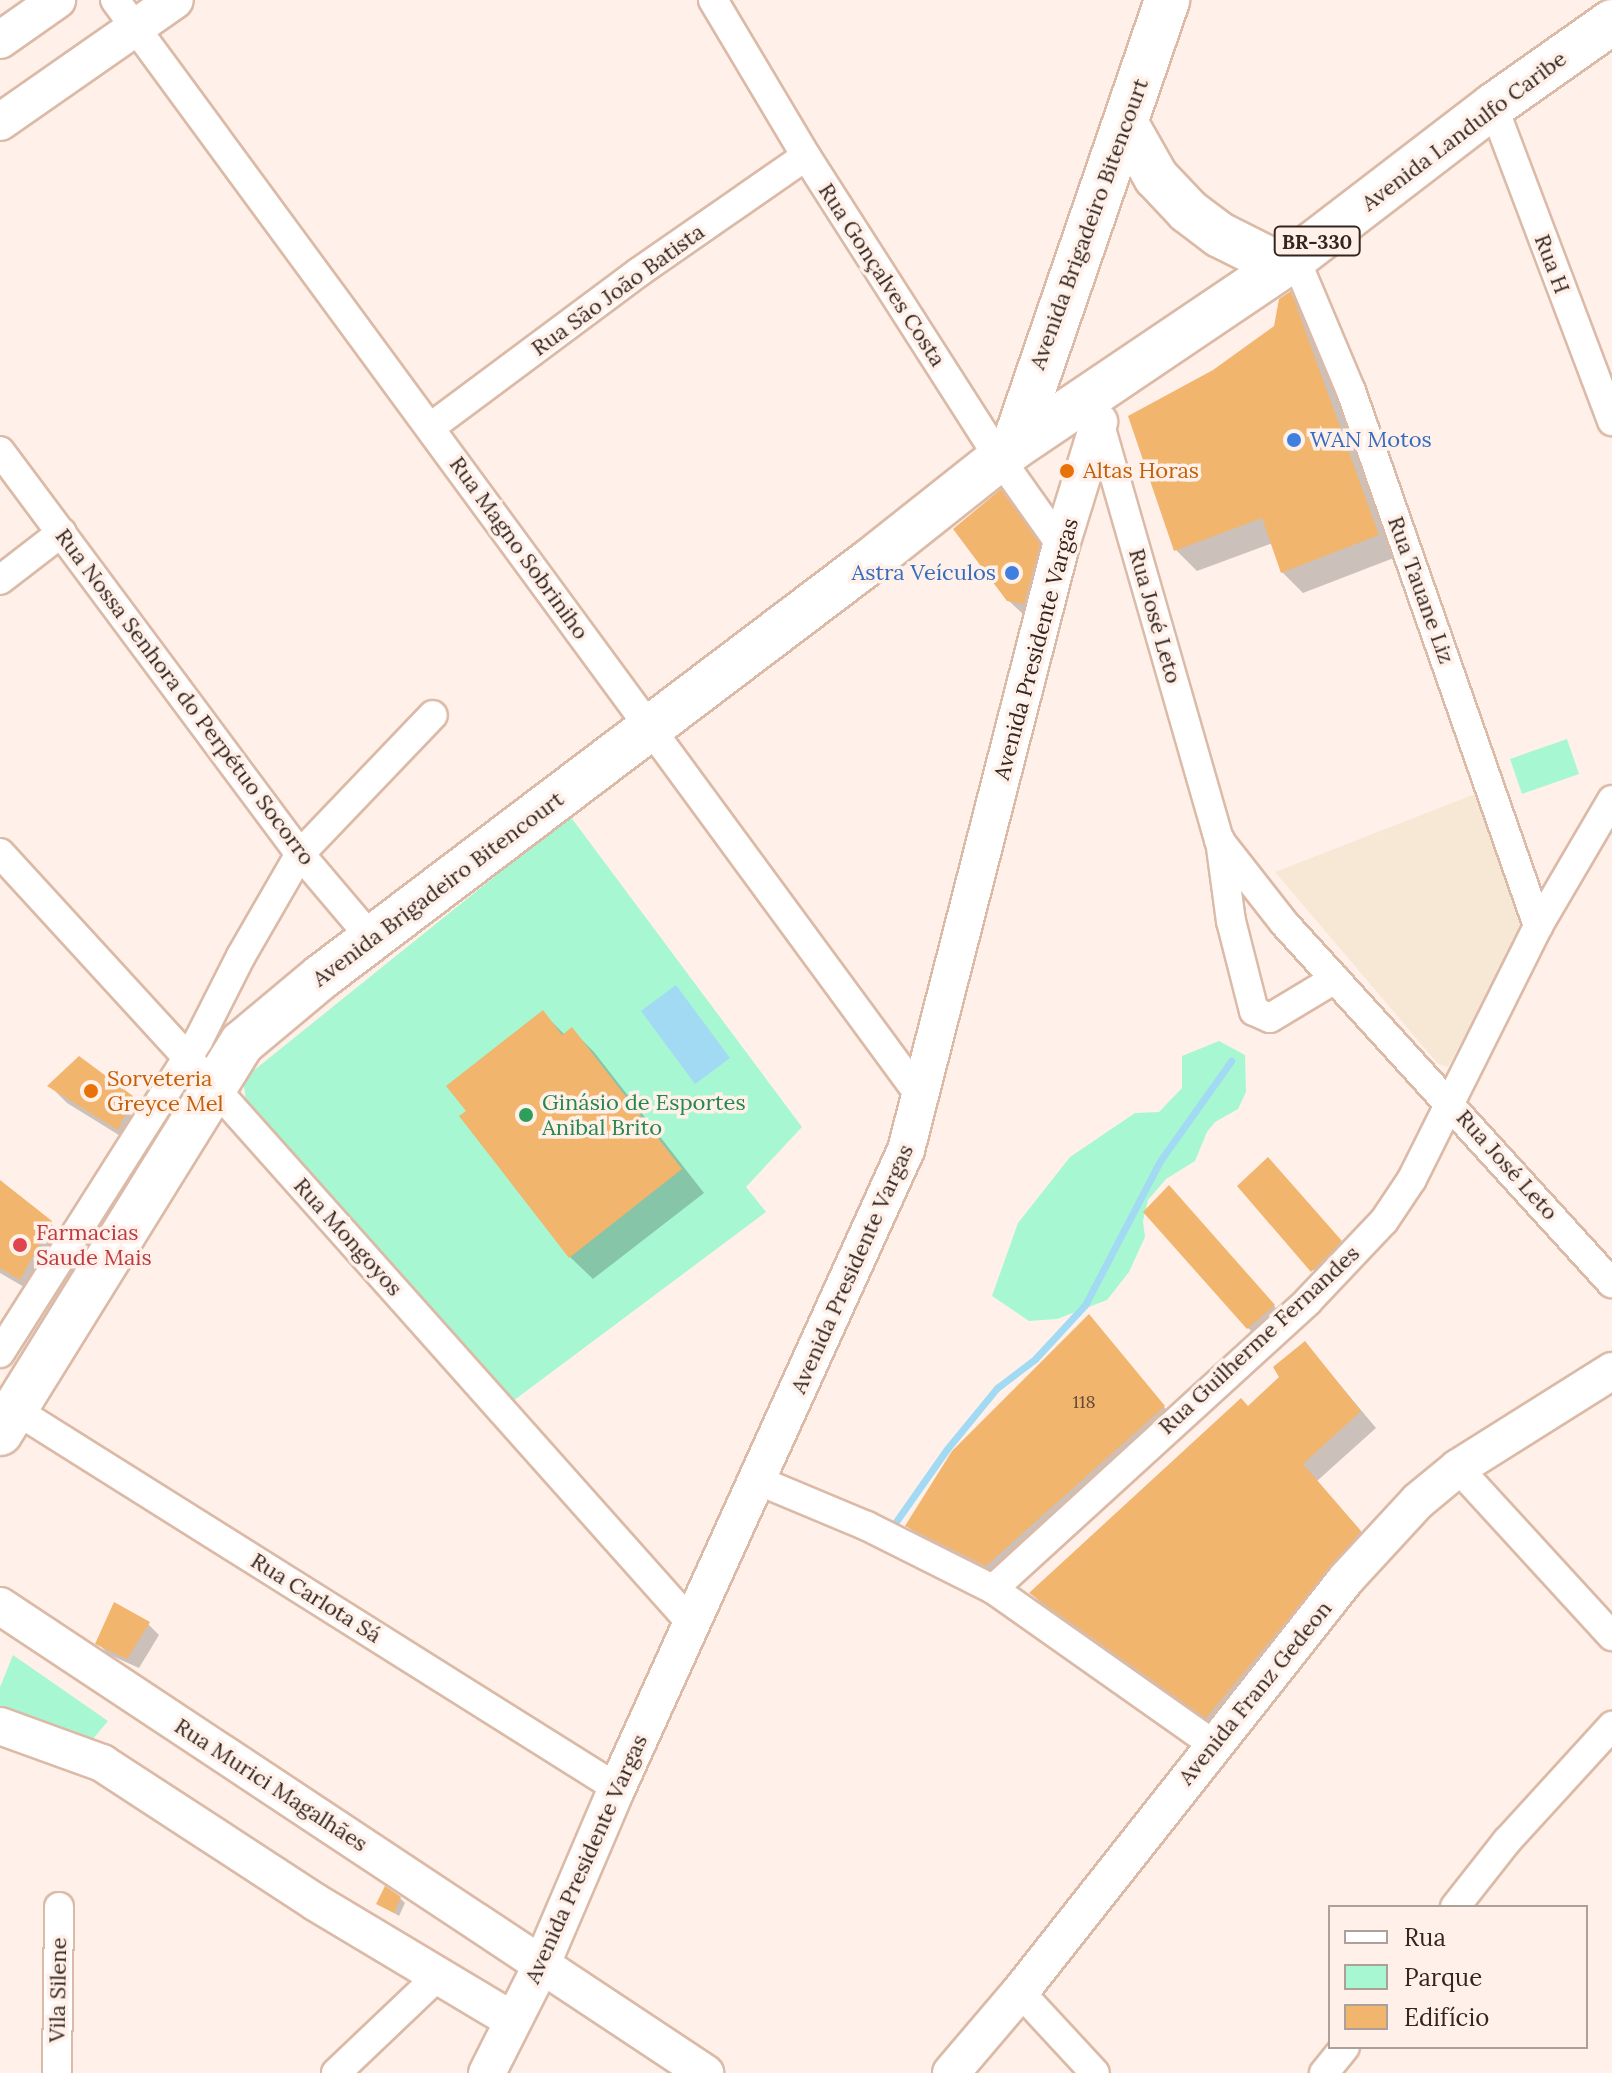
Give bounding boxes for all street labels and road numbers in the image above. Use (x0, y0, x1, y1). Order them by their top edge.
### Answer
street label: Avenida Landulfo Caribe (1356, 45, 1572, 217)
street label: Avenida Brigadeiro Bitencourt (1024, 75, 1154, 373)
street label: Rua Gonçalves Costa (813, 178, 951, 372)
street label: Rua São João Batista (526, 218, 710, 362)
road number: BR-330 (1273, 225, 1361, 257)
street label: Rua H (1529, 231, 1575, 297)
street label: Rua Magno Sobriniho (444, 452, 594, 644)
street label: Rua Tauane Liz (1382, 513, 1460, 667)
street label: Avenida Presidente Vargas (988, 515, 1084, 783)
street label: Rua Nossa Senhora do Perpétuo Socorro (50, 524, 320, 870)
street label: Rua José Leto (1123, 546, 1187, 686)
street label: Avenida Brigadeiro Bitencourt (307, 786, 569, 992)
street label: Rua José Leto (1451, 1105, 1563, 1225)
street label: Avenida Presidente Vargas (785, 1140, 919, 1398)
street label: Rua Mongoyos (288, 1173, 408, 1301)
street label: Rua Guilherme Fernandes (1153, 1240, 1365, 1440)
street label: Rua Carlota Sá (246, 1547, 386, 1649)
street label: Avenida Franz Gedeon (1173, 1596, 1337, 1790)
street label: Rua Murici Magalhães (170, 1713, 372, 1857)
street label: Avenida Presidente Vargas (519, 1730, 653, 1988)
street label: Vila Silene (44, 1937, 72, 2043)

